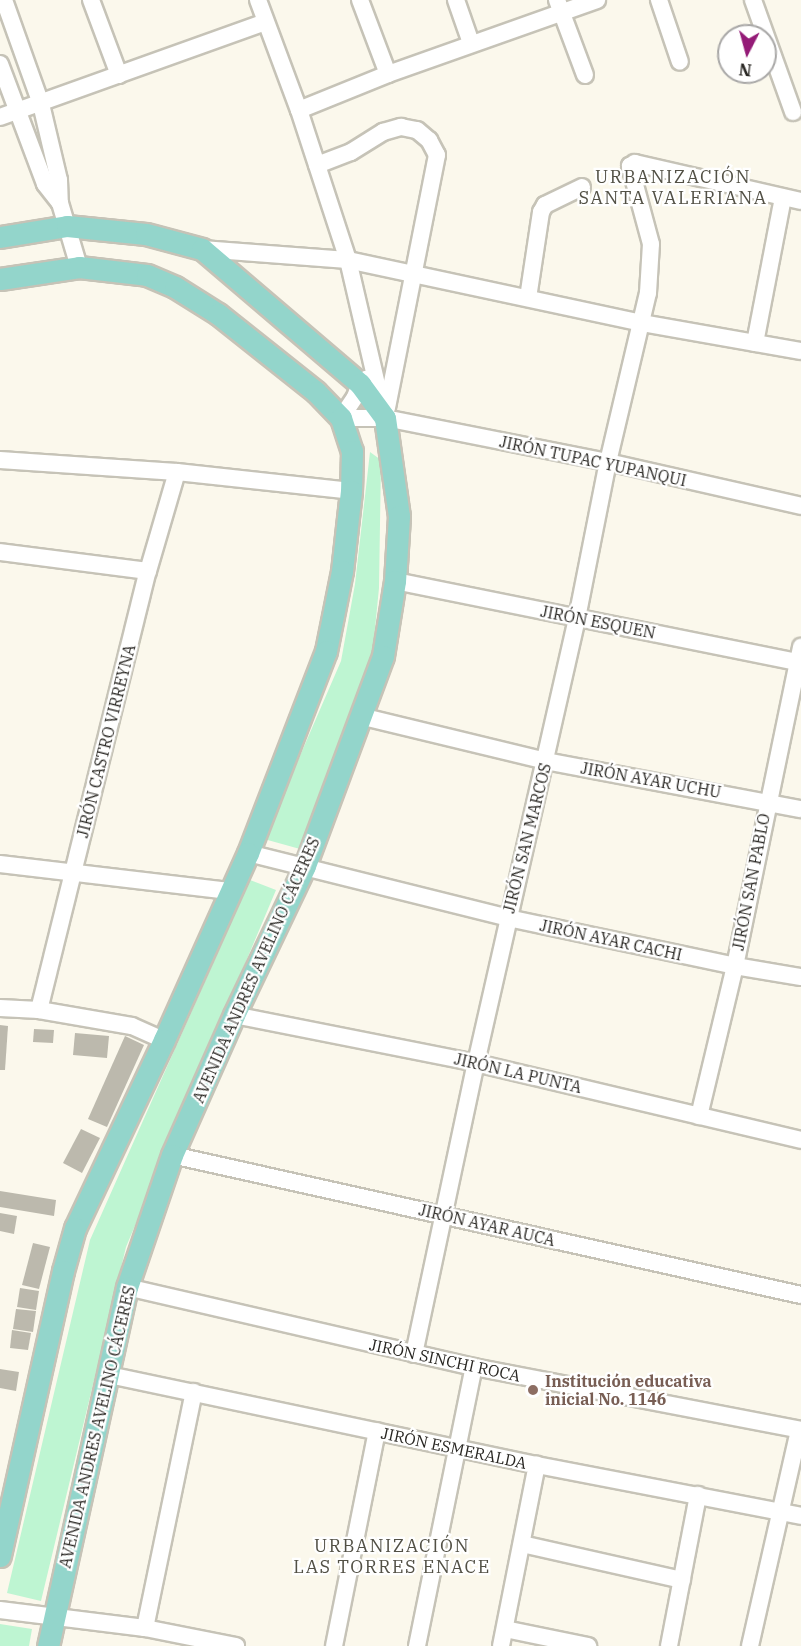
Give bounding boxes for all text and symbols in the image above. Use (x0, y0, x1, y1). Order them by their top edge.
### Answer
north arrow (717, 24, 777, 84)
text: N (738, 59, 753, 81)
district label: URBANIZACIÓN SANTA VALERIANA (579, 167, 767, 210)
street label: JIRÓN TUPAC YUPANQUI (498, 432, 688, 490)
street label: JIRÓN ESQUEN (539, 601, 657, 643)
street label: JIRÓN CASTRO VIRREYNA (73, 642, 139, 840)
street label: JIRÓN AYAR UCHU (579, 758, 723, 802)
street label: JIRÓN SAN MARCOS (499, 761, 555, 915)
street label: JIRÓN SAN PABLO (728, 812, 774, 952)
street label: AVENIDA ANDRES AVELINO CÁCERES (188, 834, 324, 1106)
street label: JIRÓN AYAR CACHI (538, 916, 684, 964)
street label: JIRÓN LA PUNTA (452, 1049, 584, 1097)
street label: JIRÓN AYAR AUCA (417, 1200, 557, 1250)
street label: AVENIDA ANDRES AVELINO CÁCERES (55, 1284, 139, 1570)
street label: JIRÓN SINCHI ROCA (368, 1335, 522, 1385)
place label: Institución educativa inicial No. 1146 (545, 1371, 712, 1409)
marker: Institución educativa inicial No. 1146 (526, 1383, 540, 1397)
street label: JIRÓN ESMERALDA (380, 1423, 528, 1473)
district label: URBANIZACIÓN LAS TORRES ENACE (293, 1536, 491, 1578)

